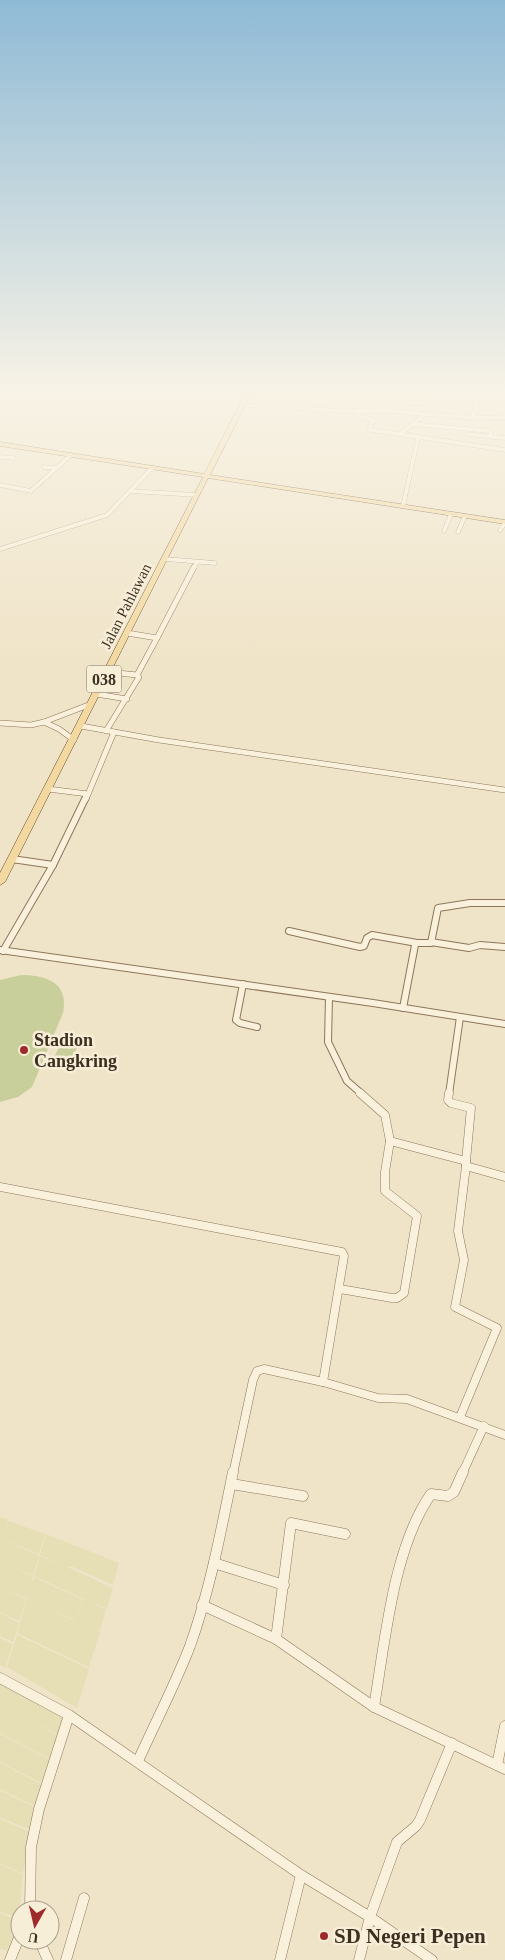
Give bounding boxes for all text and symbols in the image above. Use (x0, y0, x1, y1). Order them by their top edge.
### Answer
street label: Jalan Pahlawan (98, 561, 154, 651)
road number: 038 (86, 666, 122, 692)
place label: Stadion Cangkring (34, 1030, 117, 1071)
marker: Stadion Cangkring (18, 1044, 30, 1056)
north arrow (10, 1900, 60, 1950)
place label: SD Negeri Pepen (334, 1924, 486, 1948)
text: U (27, 1929, 39, 1946)
marker: SD Negeri Pepen (318, 1930, 330, 1942)

